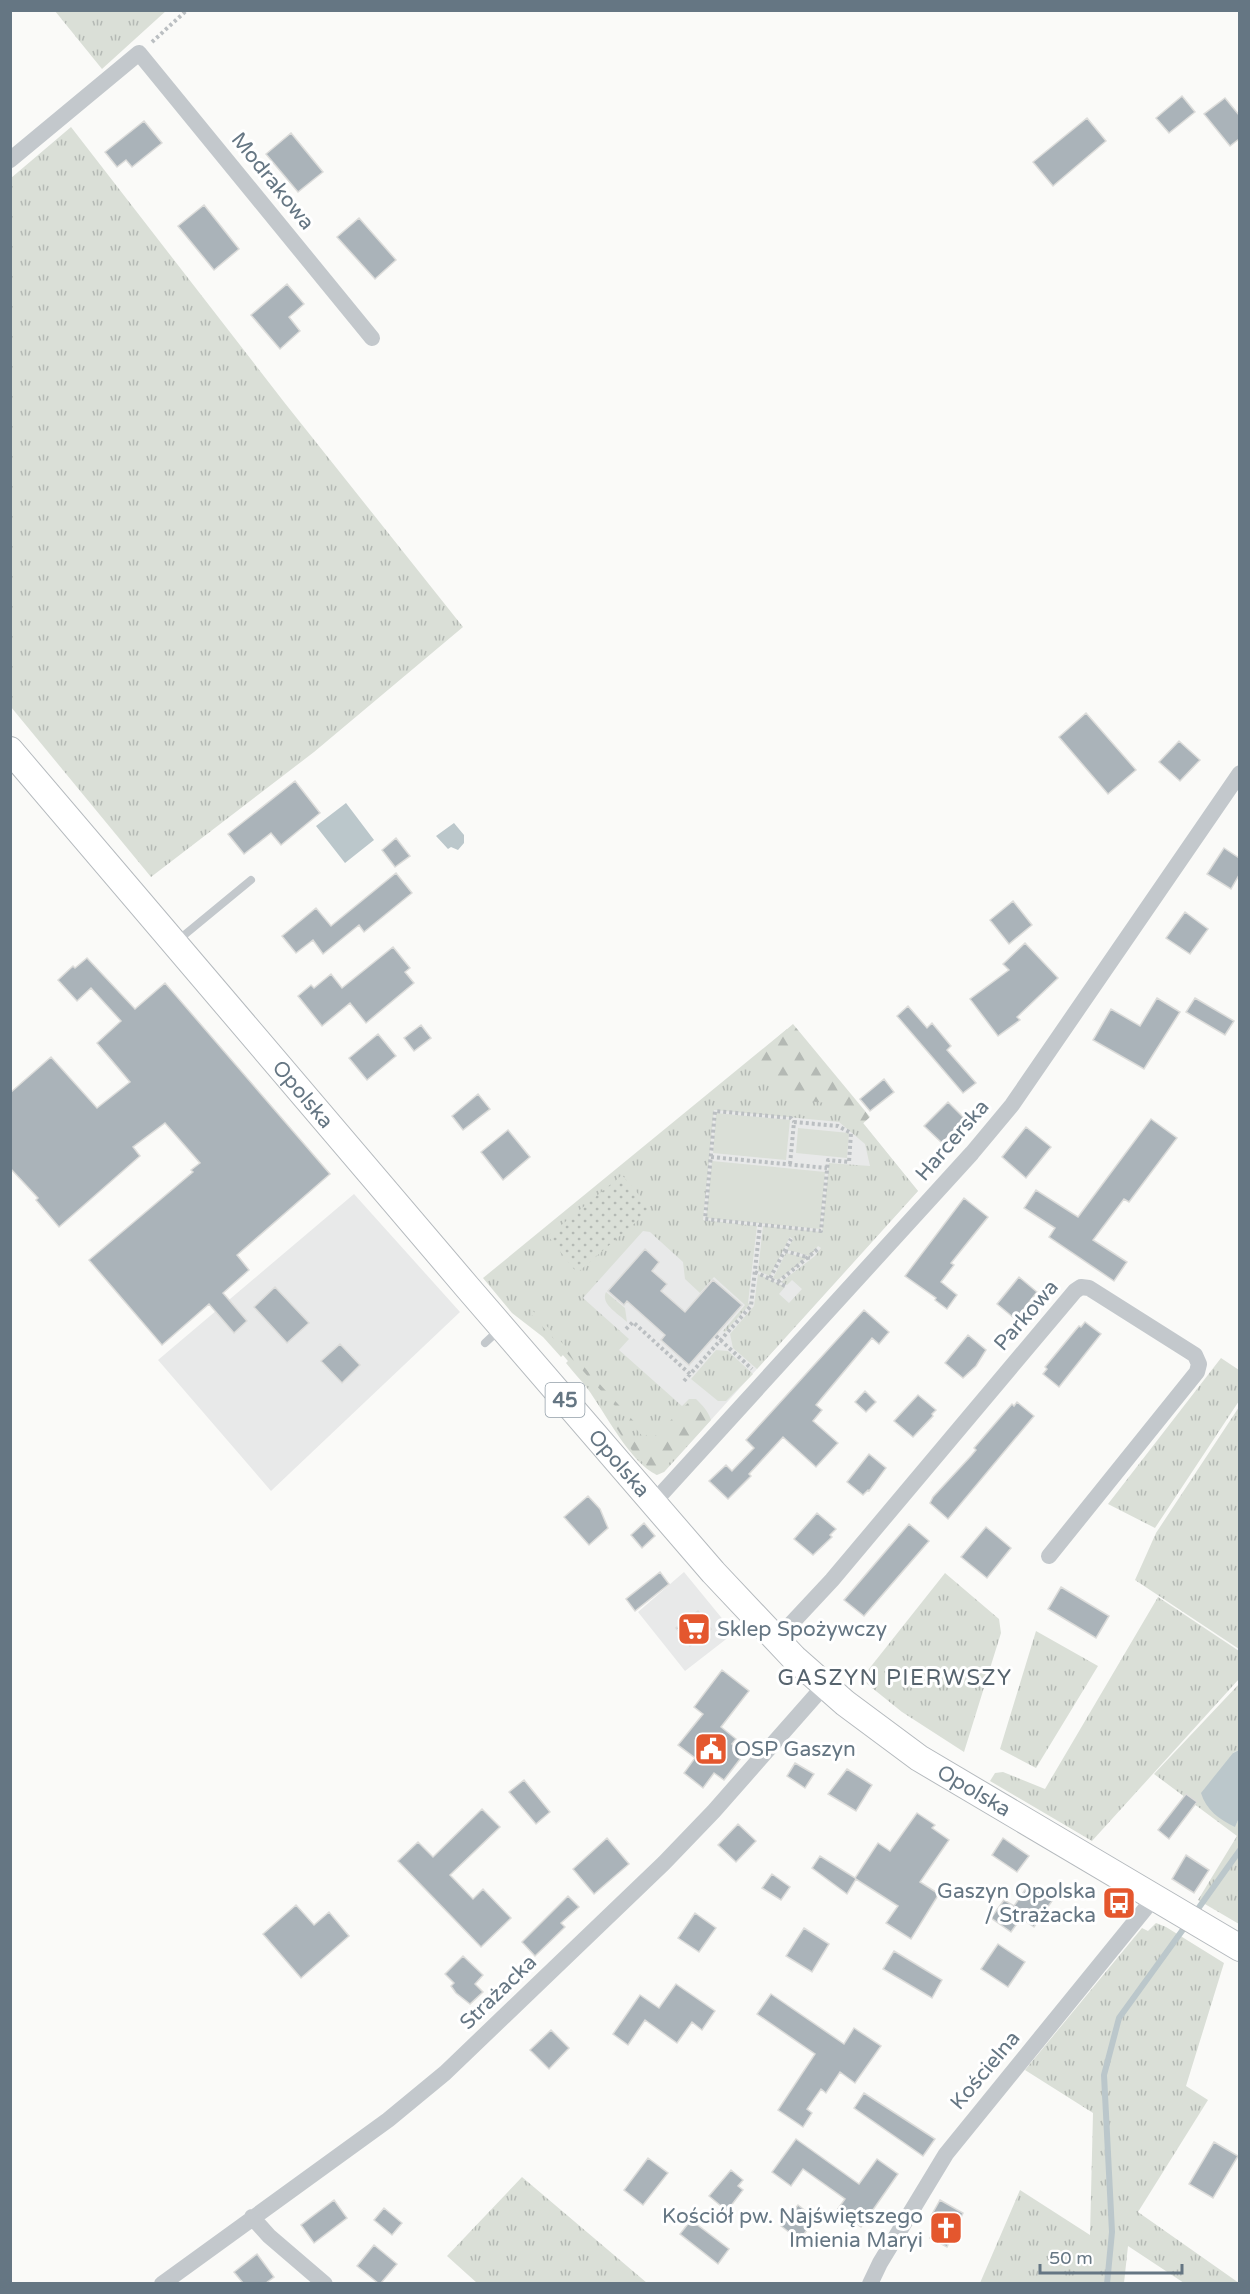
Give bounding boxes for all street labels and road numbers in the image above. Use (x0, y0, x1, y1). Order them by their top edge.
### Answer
street label: Modrakowa (226, 128, 319, 235)
street label: Opolska (267, 1055, 338, 1134)
street label: Harcerska (910, 1095, 994, 1186)
street label: Parkowa (989, 1275, 1064, 1356)
road number: 45 (546, 1383, 584, 1417)
street label: Opolska (583, 1425, 655, 1503)
street label: Opolska (932, 1760, 1015, 1823)
street label: Strażacka (455, 1950, 542, 2035)
street label: Kościelna (945, 2026, 1026, 2115)

